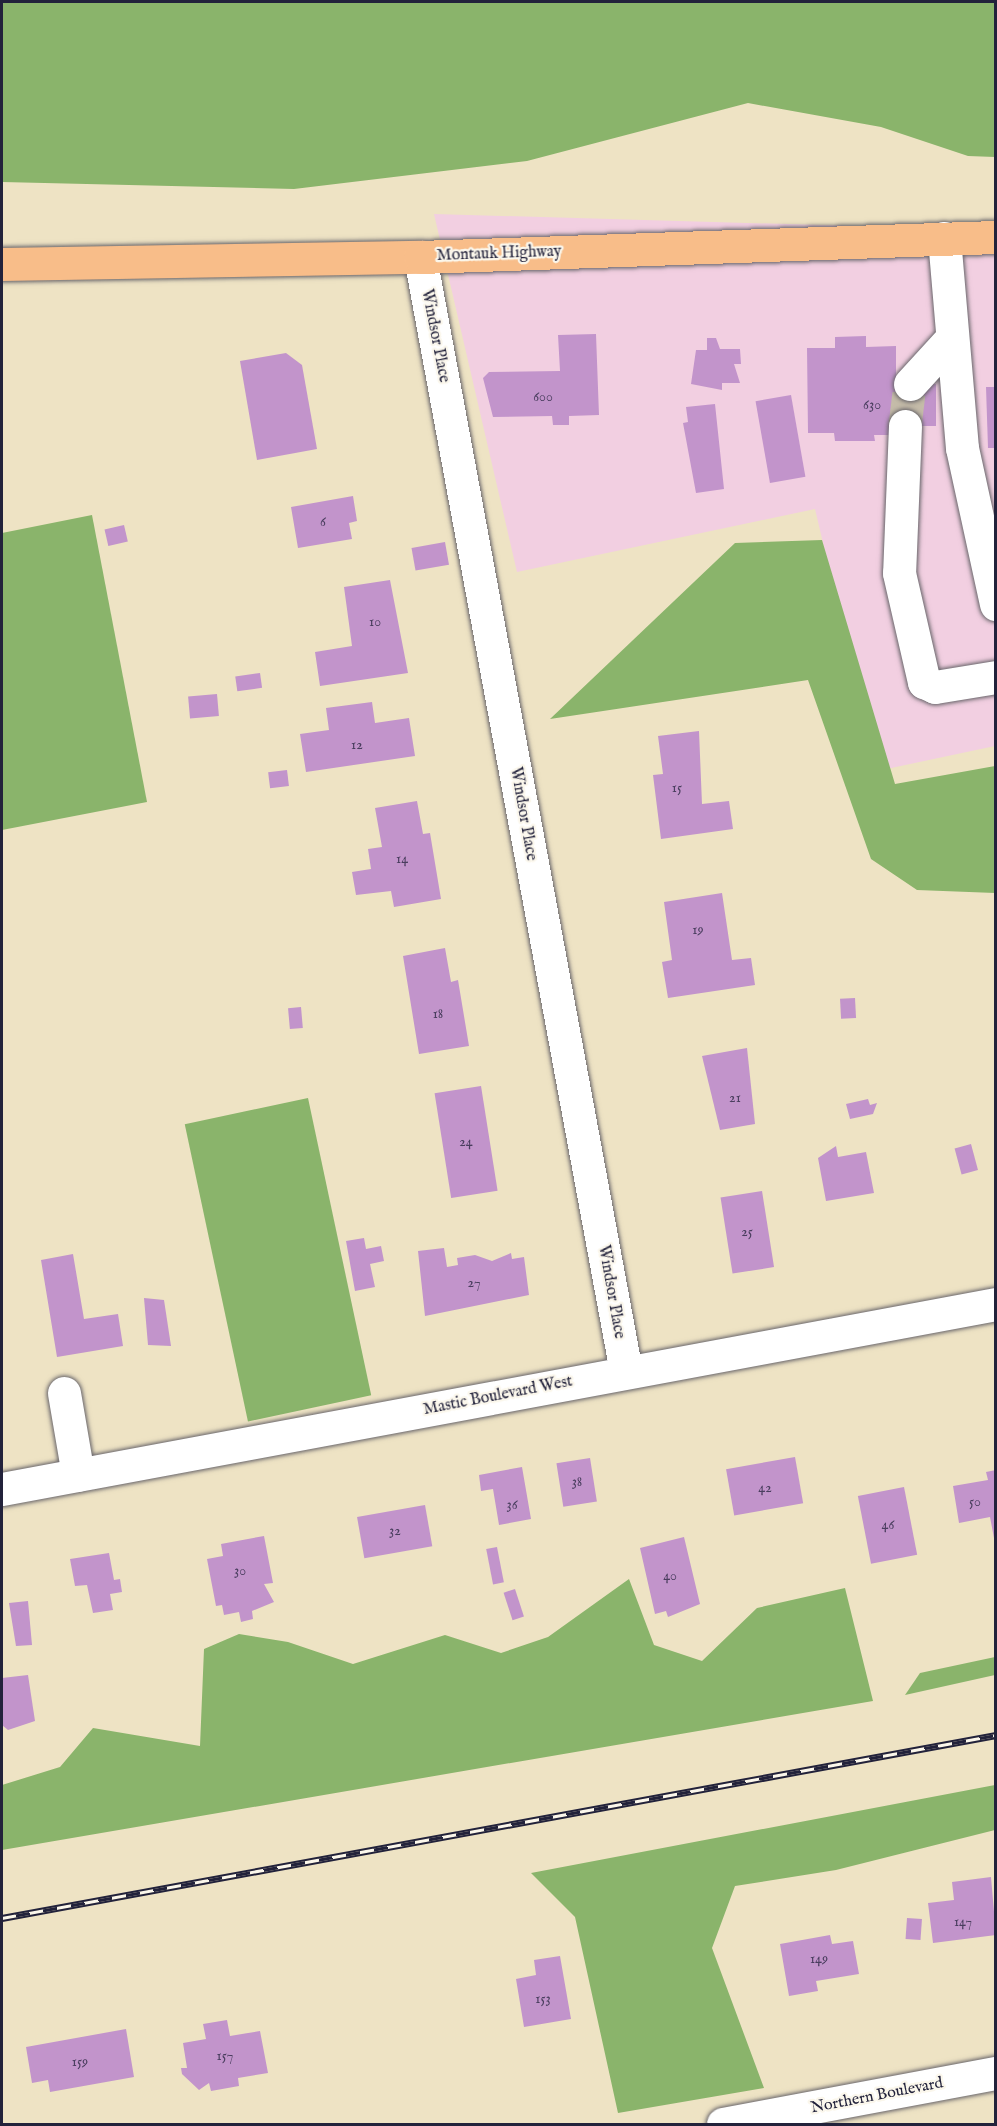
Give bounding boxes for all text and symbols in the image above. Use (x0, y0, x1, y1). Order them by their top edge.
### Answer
street label: Montauk Highway (436, 242, 562, 266)
street label: Windsor Place (417, 288, 453, 384)
house number: 600 (533, 389, 553, 405)
house number: 630 (863, 397, 881, 413)
house number: 6 (320, 514, 326, 530)
house number: 10 (369, 614, 381, 630)
house number: 12 (351, 737, 363, 753)
street label: Windsor Place (505, 766, 541, 862)
house number: 15 (672, 780, 682, 796)
house number: 14 (396, 851, 408, 867)
house number: 19 (692, 922, 704, 938)
house number: 18 (433, 1006, 443, 1022)
house number: 21 (729, 1090, 741, 1106)
house number: 24 (459, 1134, 473, 1150)
house number: 25 (741, 1224, 753, 1240)
street label: Windsor Place (593, 1244, 629, 1340)
house number: 27 (468, 1275, 480, 1291)
street label: Mastic Boulevard West (422, 1372, 574, 1420)
house number: 38 (572, 1474, 582, 1490)
house number: 42 (758, 1480, 772, 1496)
house number: 50 (969, 1494, 981, 1510)
house number: 36 (506, 1497, 518, 1513)
house number: 46 (882, 1517, 894, 1533)
house number: 32 (389, 1523, 401, 1539)
house number: 30 (234, 1563, 246, 1579)
house number: 40 (663, 1568, 677, 1584)
house number: 147 (954, 1914, 972, 1930)
house number: 149 (810, 1951, 828, 1967)
house number: 153 (535, 1991, 551, 2007)
house number: 157 (217, 2048, 233, 2064)
house number: 159 (72, 2054, 88, 2070)
street label: Northern Boulevard (809, 2074, 945, 2118)

